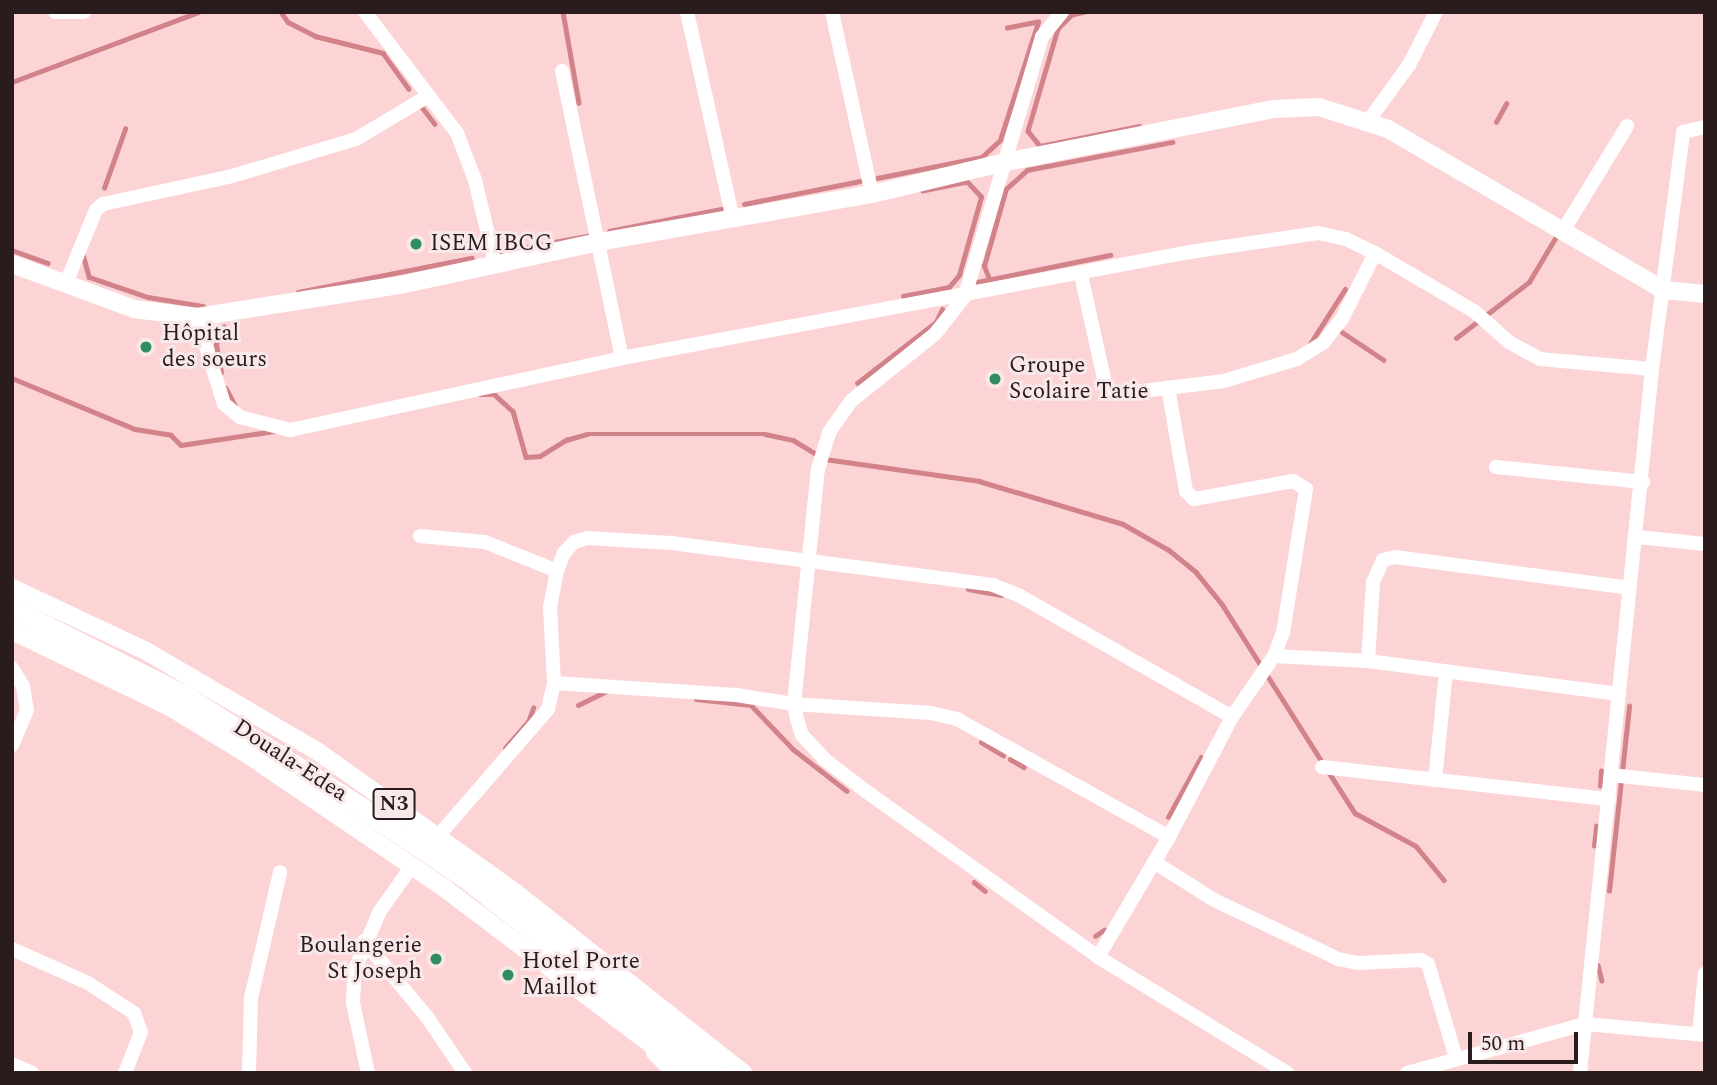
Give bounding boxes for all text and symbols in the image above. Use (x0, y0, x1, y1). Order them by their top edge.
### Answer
place label: ISEM IBCG (430, 230, 552, 258)
marker: ISEM IBCG (408, 236, 424, 252)
place label: Hôpital des soeurs (162, 320, 267, 374)
marker: Hôpital des soeurs (136, 337, 156, 357)
place label: Groupe Scolaire Tatie (1009, 352, 1149, 406)
marker: Groupe Scolaire Tatie (987, 371, 1003, 387)
street label: Douala-Edea (228, 714, 352, 808)
road number: N3 (371, 786, 417, 822)
place label: Boulangerie St Joseph (299, 932, 422, 986)
place label: Hotel Porte Maillot (522, 948, 640, 1002)
marker: Boulangerie St Joseph (428, 951, 444, 967)
marker: Hotel Porte Maillot (500, 967, 516, 983)
scale bar (1472, 1018, 1582, 1062)
text: 50 m (1481, 1028, 1525, 1060)

